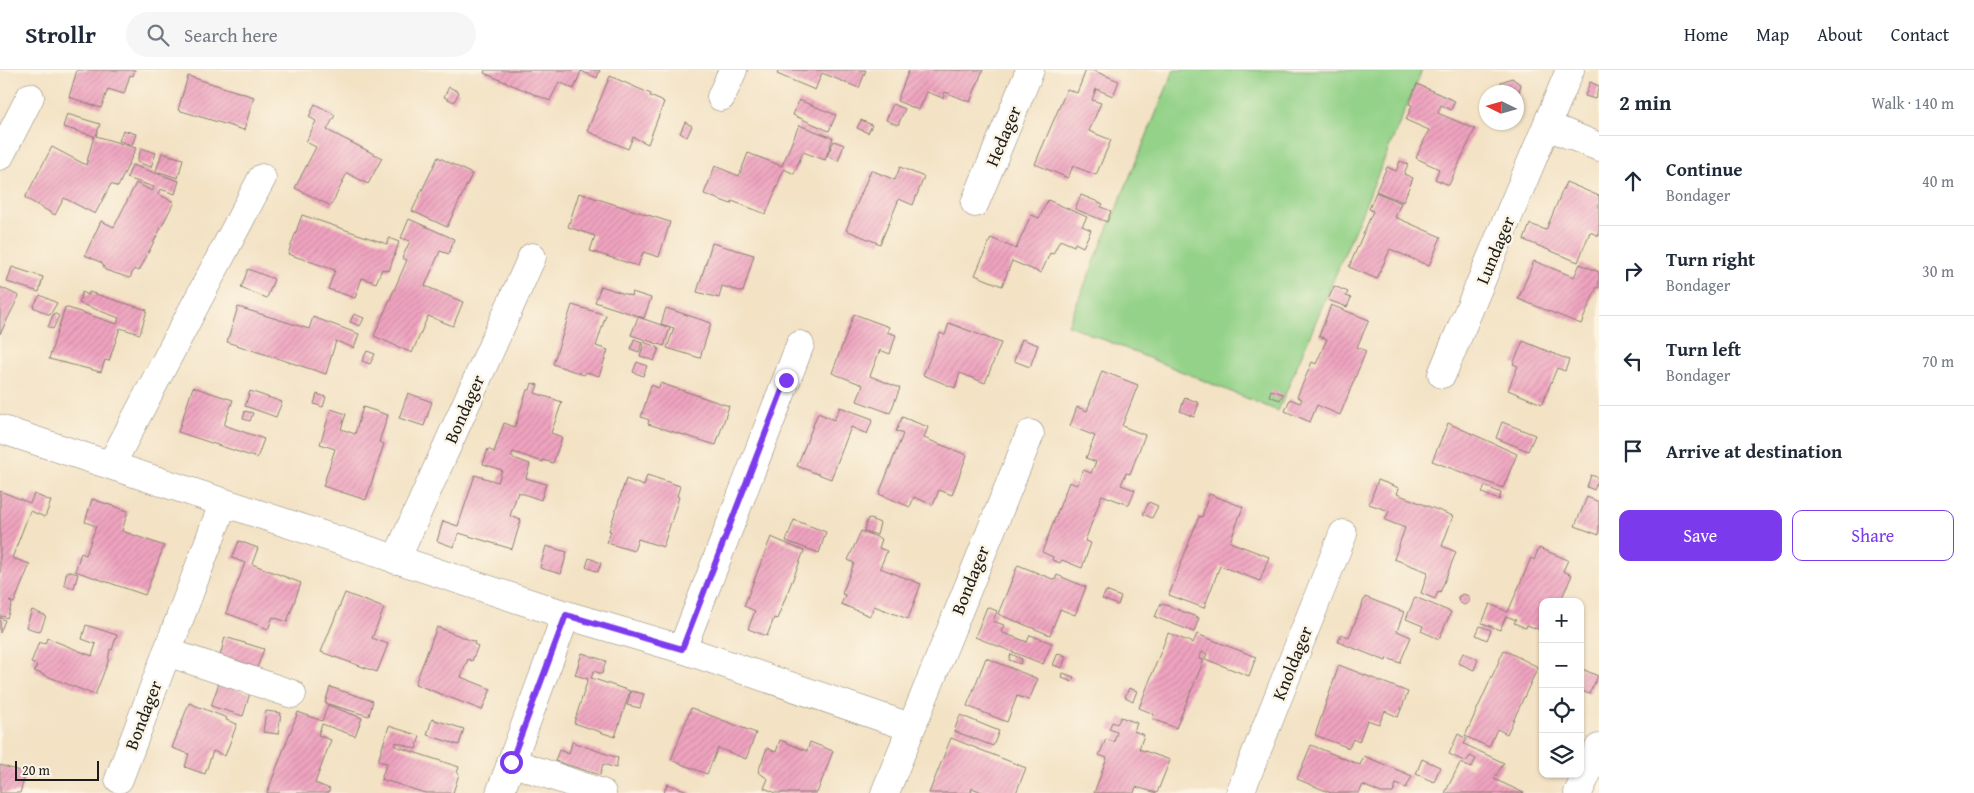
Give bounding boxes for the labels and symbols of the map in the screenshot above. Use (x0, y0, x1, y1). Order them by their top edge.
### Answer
north arrow (1479, 85, 1524, 130)
street label: Hedager (978, 101, 1028, 170)
street label: Lundager (1469, 211, 1522, 288)
route end (775, 369, 798, 392)
street label: Bondager (437, 370, 491, 448)
street label: Bondager (944, 541, 996, 619)
street label: Knoldager (1265, 621, 1319, 704)
street label: Bondager (117, 676, 169, 754)
route start (500, 751, 523, 774)
scale bar (15, 758, 99, 781)

